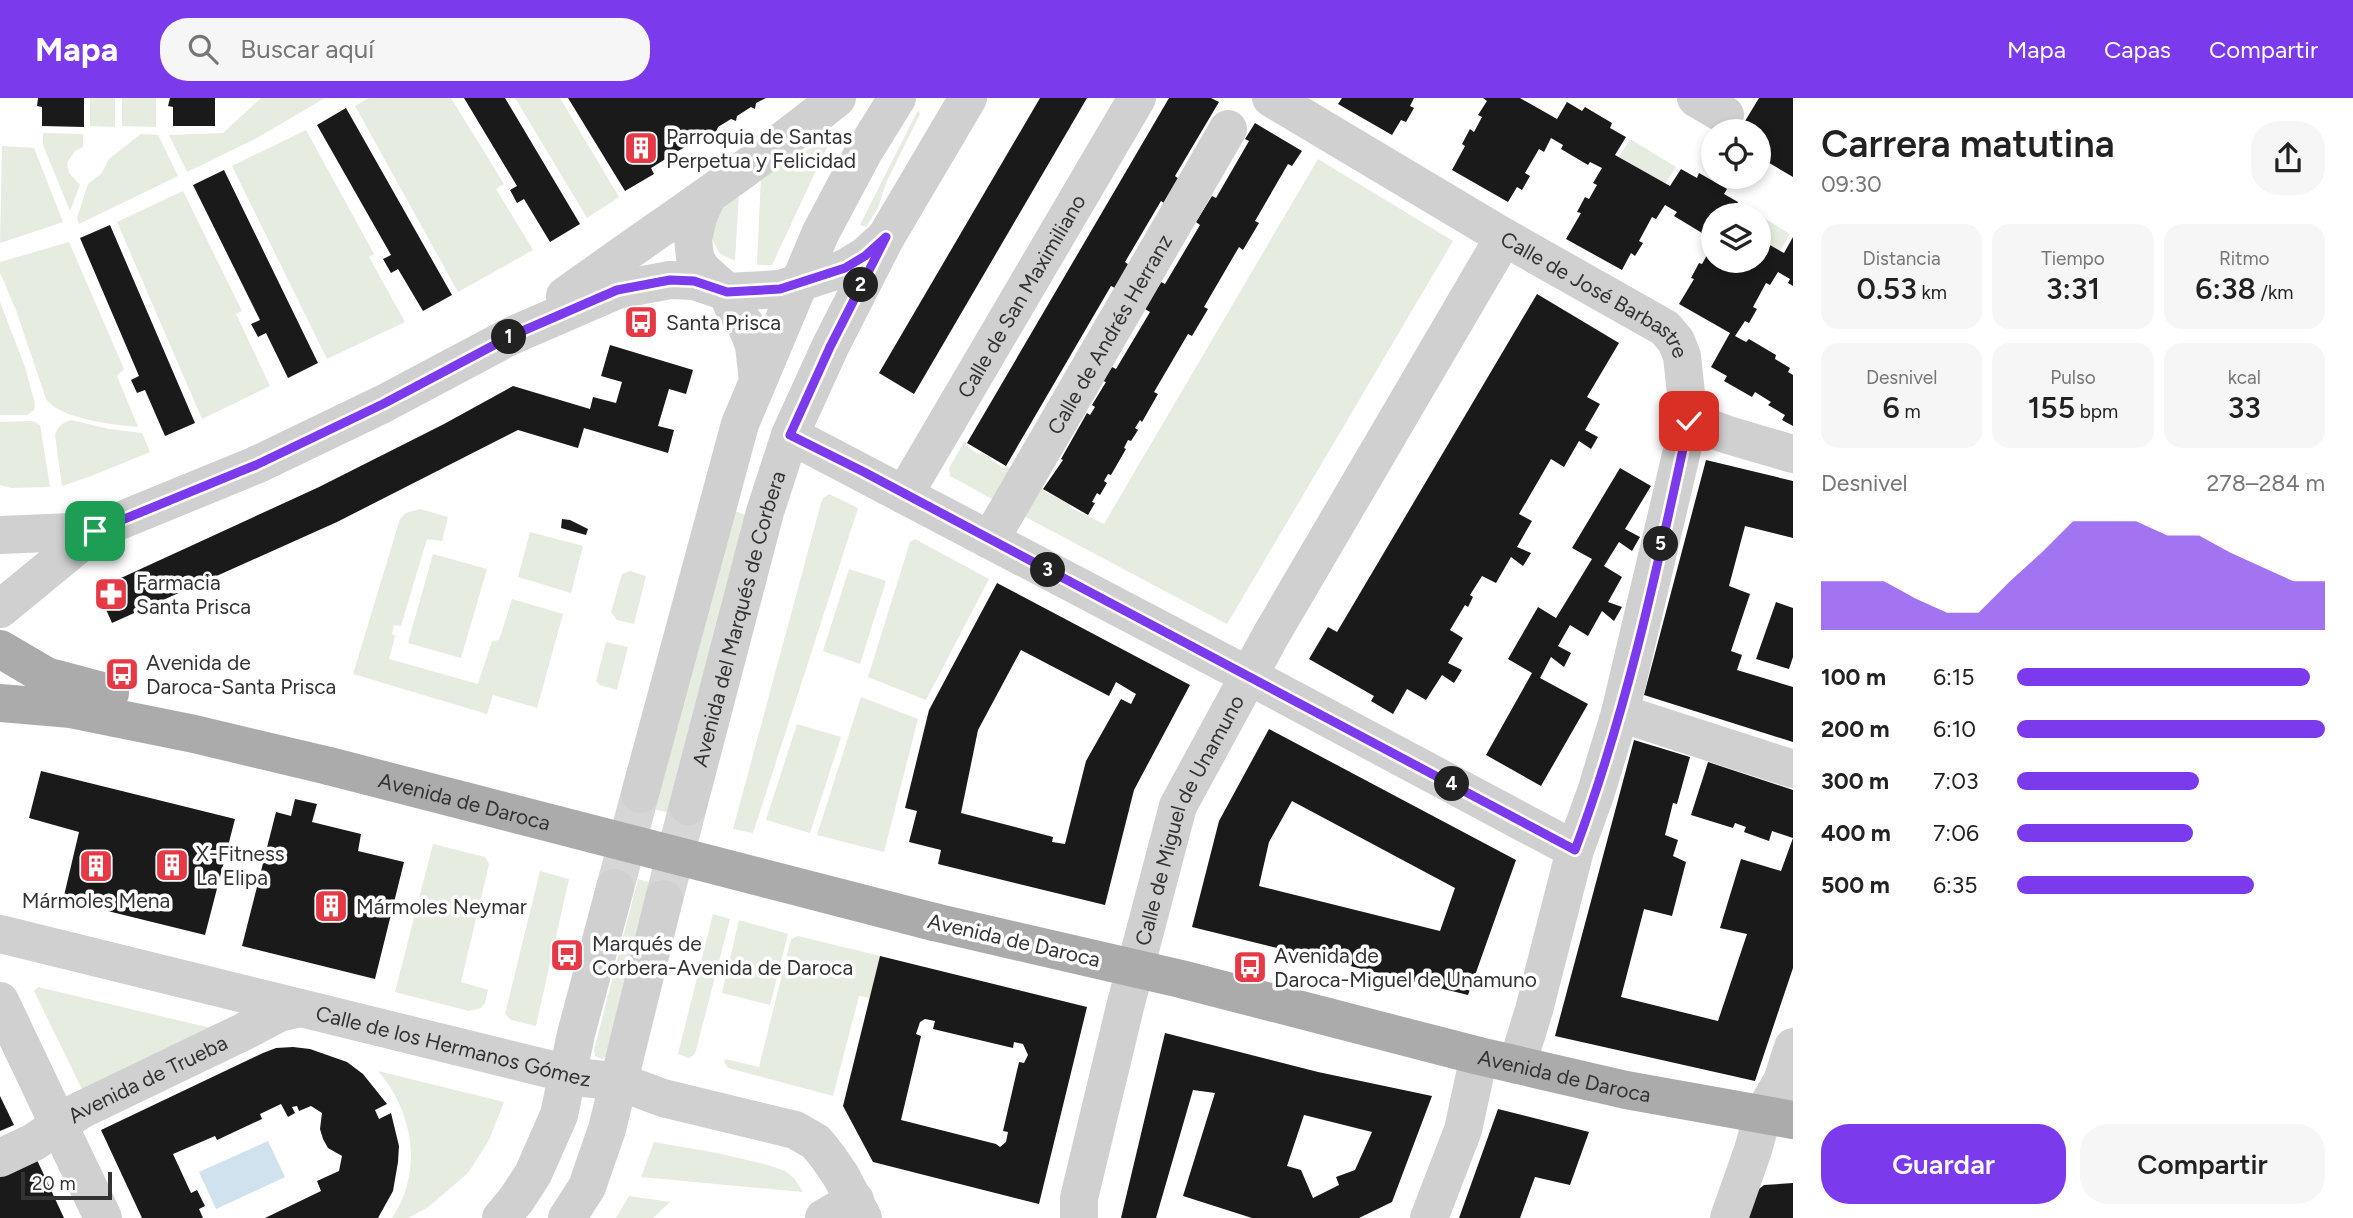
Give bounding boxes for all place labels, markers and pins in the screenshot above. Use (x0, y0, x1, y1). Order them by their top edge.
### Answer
place label: Parroquia de Santas Perpetua y Felicidad (666, 124, 856, 173)
building icon: Parroquia de Santas Perpetua y Felicidad (622, 129, 660, 167)
pin: 2 (844, 268, 878, 302)
bus stop icon: Santa Prisca (622, 303, 660, 341)
place label: Santa Prisca (666, 310, 781, 335)
pin: 1 (491, 320, 526, 354)
pin (1659, 391, 1719, 451)
pin (65, 501, 125, 561)
pin: 5 (1644, 526, 1678, 562)
pin: 3 (1030, 552, 1066, 588)
place label: Farmacia Santa Prisca (136, 570, 251, 619)
pharmacy icon: Farmacia Santa Prisca (92, 575, 130, 613)
place label: Avenida de Daroca-Santa Prisca (146, 650, 336, 699)
bus stop icon: Avenida de Daroca-Santa Prisca (103, 655, 141, 693)
pin: 4 (1434, 766, 1470, 802)
place label: X-Fitness La Elipa (196, 841, 285, 890)
building icon: X-Fitness La Elipa (153, 846, 191, 884)
building icon: Mármoles Mena (77, 847, 115, 885)
building icon: Mármoles Neymar (312, 887, 350, 925)
place label: Mármoles Mena (22, 888, 170, 913)
place label: Mármoles Neymar (356, 894, 527, 919)
place label: Marqués de Corbera-Avenida de Daroca (592, 931, 853, 980)
bus stop icon: Marqués de Corbera-Avenida de Daroca (548, 936, 586, 974)
place label: Avenida de Daroca-Miguel de Unamuno (1274, 943, 1537, 992)
bus stop icon: Avenida de Daroca-Miguel de Unamuno (1231, 948, 1269, 986)

